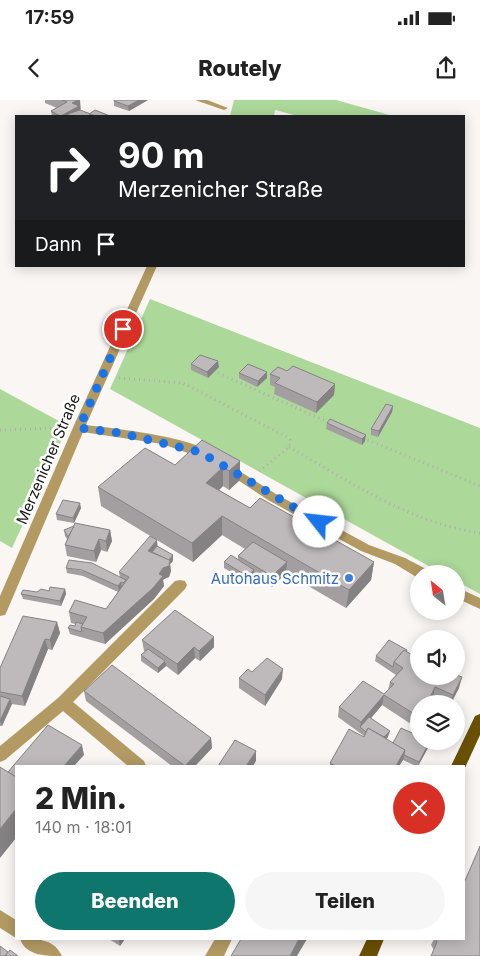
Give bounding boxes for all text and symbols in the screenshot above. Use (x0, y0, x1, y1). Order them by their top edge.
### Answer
text: 17:59 (25, 6, 74, 29)
icon: back (20, 54, 48, 82)
icon: share (432, 54, 460, 82)
text: Routely (198, 55, 282, 81)
text: 90 m (118, 134, 205, 176)
icon: right (35, 135, 100, 200)
text: Merzenicher Straße (118, 176, 323, 202)
icon: arrive (92, 230, 120, 258)
text: Dann (35, 233, 82, 256)
pin (102, 308, 144, 350)
icon: arrive (109, 315, 137, 343)
street label: Merzenicher Straße (12, 391, 84, 527)
position arrow (292, 495, 344, 547)
north arrow (410, 565, 465, 620)
map controls (410, 565, 465, 750)
place label: Autohaus Schmitz (211, 569, 339, 588)
marker: Autohaus Schmitz (343, 572, 355, 584)
button: sound (410, 630, 465, 685)
button: layers (410, 695, 465, 750)
text: 2 Min. (35, 780, 127, 816)
button: close (393, 782, 445, 834)
text: 140 m · 18:01 (35, 817, 132, 837)
button: Beenden (35, 872, 235, 930)
button: Teilen (245, 872, 445, 930)

